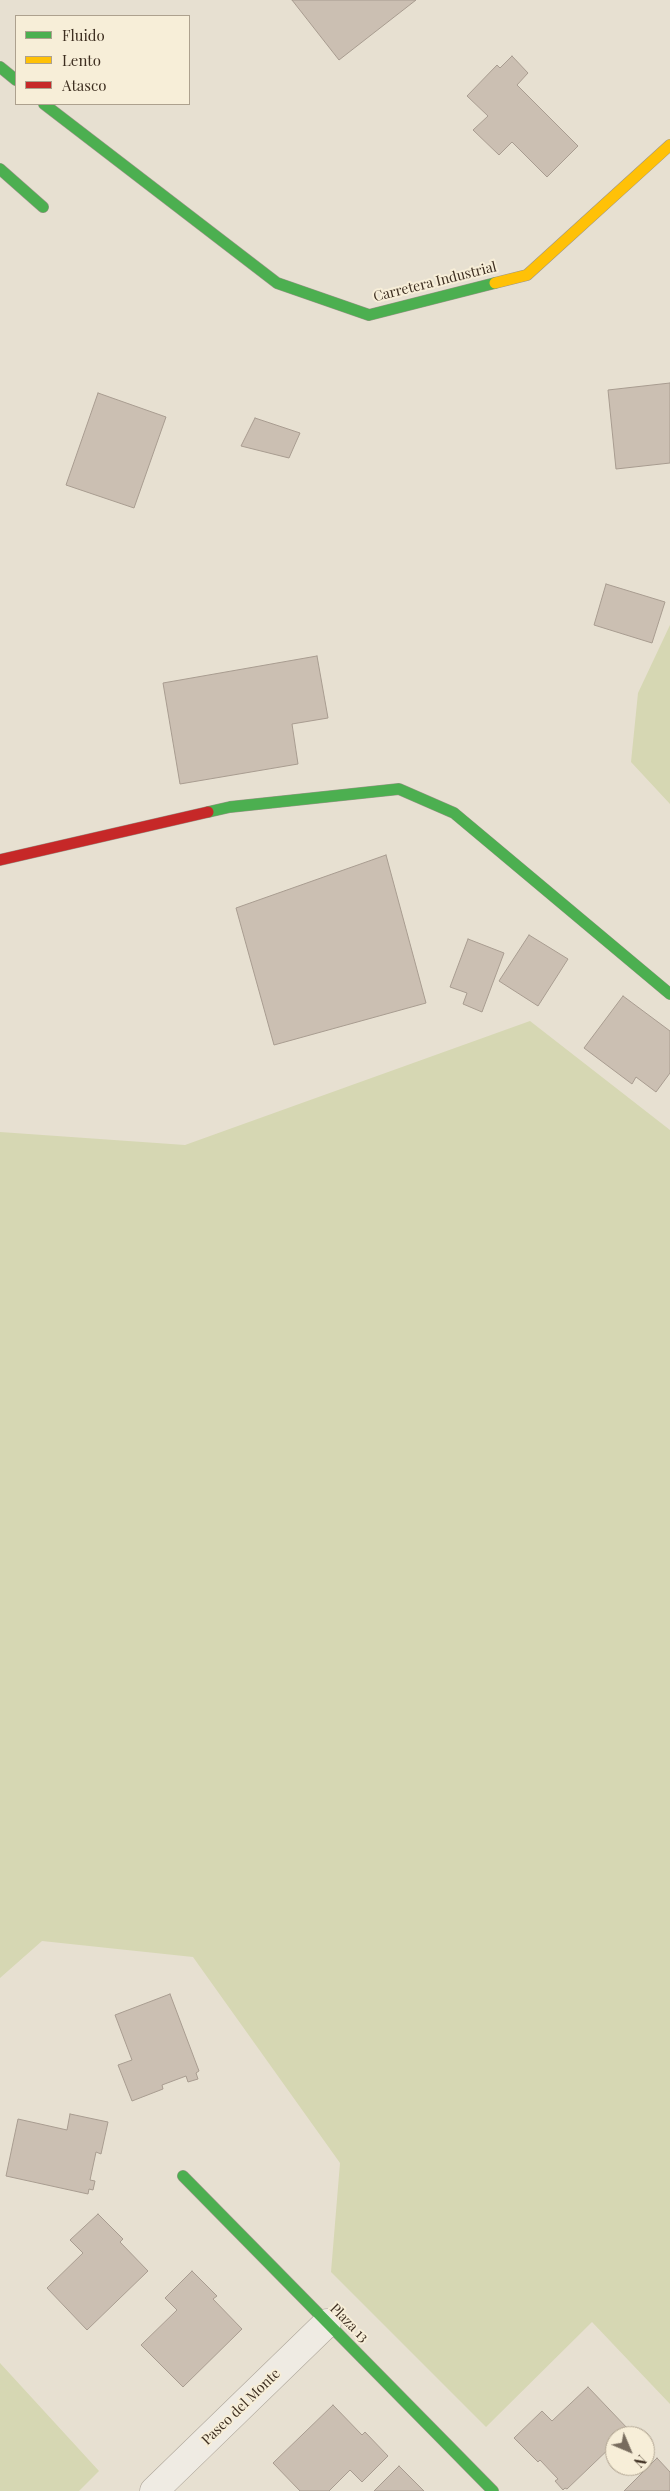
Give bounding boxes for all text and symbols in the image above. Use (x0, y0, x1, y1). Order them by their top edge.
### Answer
legend (15, 15, 190, 105)
text: Fluido (62, 25, 105, 45)
text: Lento (62, 50, 101, 70)
text: Atasco (62, 75, 106, 95)
street label: Carretera Industrial (372, 259, 498, 305)
street label: Plaza 13 (326, 2300, 372, 2346)
street label: Paseo del Monte (198, 2365, 284, 2449)
north arrow (605, 2426, 655, 2476)
text: N (630, 2451, 651, 2472)

